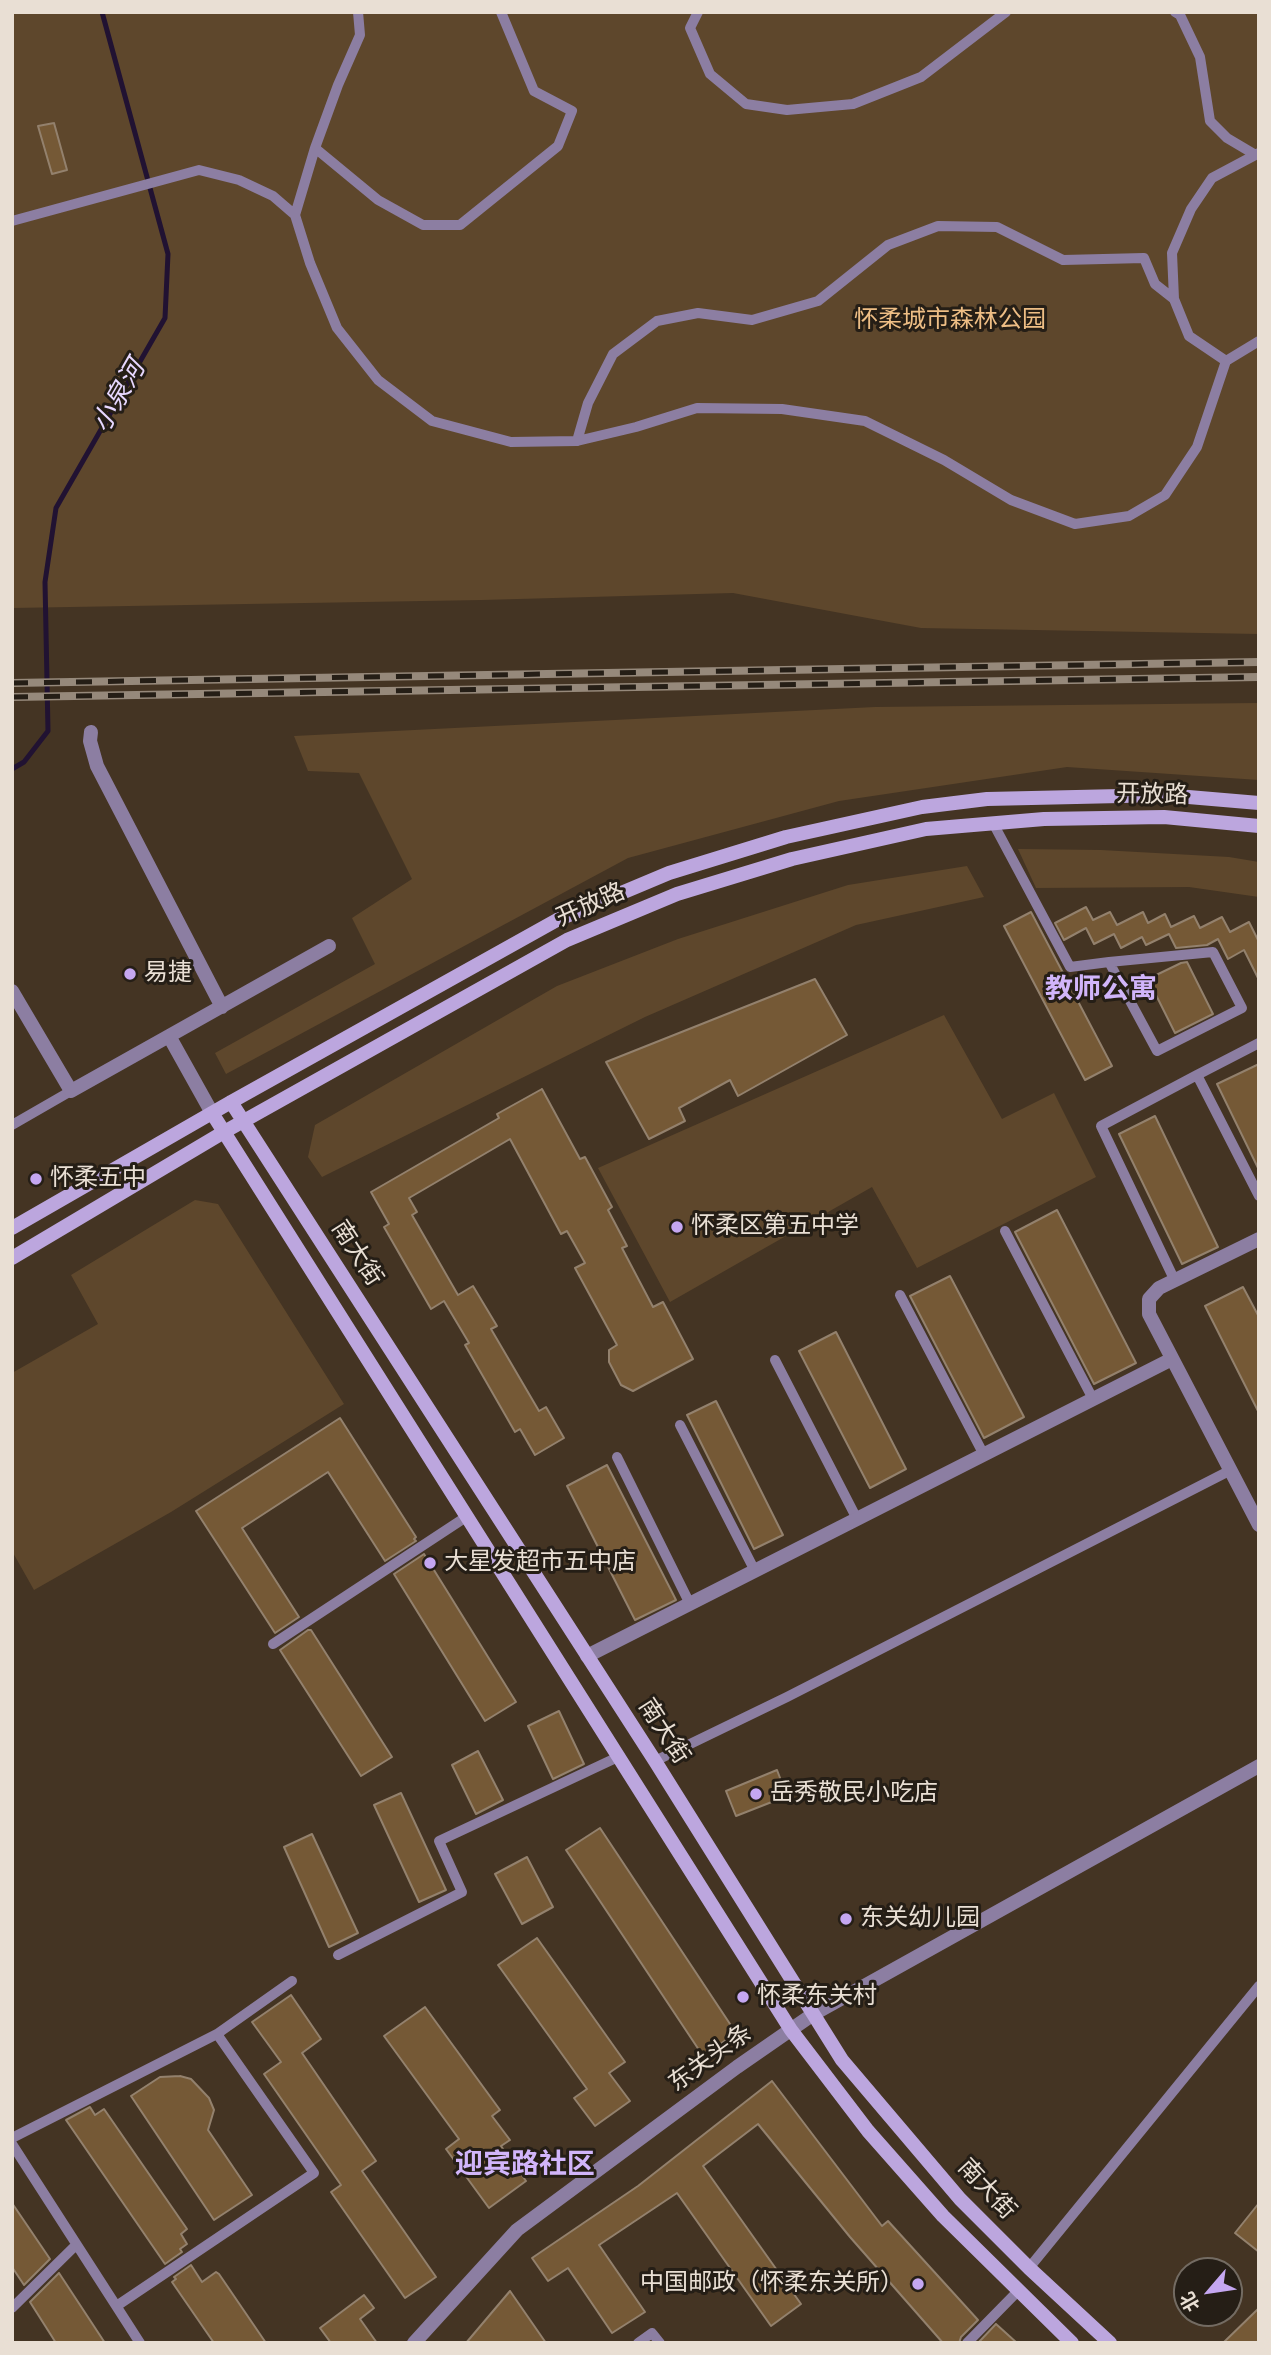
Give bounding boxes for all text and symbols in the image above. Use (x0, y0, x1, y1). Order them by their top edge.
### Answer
park label: 怀柔城市森林公园 (854, 307, 1046, 335)
water label: 小泉河 (87, 355, 153, 439)
street label: 开放路 (1116, 781, 1188, 811)
street label: 开放路 (552, 878, 630, 934)
place label: 易捷 (144, 960, 192, 988)
marker: 易捷 (122, 966, 138, 982)
district label: 教师公寓 (1045, 974, 1157, 1008)
place label: 怀柔五中 (50, 1165, 146, 1193)
marker: 怀柔五中 (28, 1171, 44, 1187)
place label: 怀柔区第五中学 (691, 1213, 859, 1241)
street label: 南大街 (324, 1216, 388, 1292)
marker: 怀柔区第五中学 (669, 1219, 685, 1235)
place label: 大星发超市五中店 (444, 1549, 636, 1577)
marker: 大星发超市五中店 (422, 1555, 438, 1571)
street label: 南大街 (631, 1694, 695, 1770)
place label: 岳秀敬民小吃店 (770, 1780, 938, 1808)
marker: 岳秀敬民小吃店 (748, 1786, 764, 1802)
place label: 东关幼儿园 (860, 1905, 980, 1933)
marker: 东关幼儿园 (838, 1911, 854, 1927)
place label: 怀柔东关村 (757, 1983, 877, 2011)
marker: 怀柔东关村 (735, 1989, 751, 2005)
street label: 东关头条 (664, 2019, 758, 2099)
district label: 迎宾路社区 (455, 2149, 595, 2183)
street label: 南大街 (951, 2154, 1021, 2226)
north arrow (1173, 2257, 1243, 2327)
place label: 中国邮政（怀柔东关所） (640, 2270, 904, 2298)
marker: 中国邮政（怀柔东关所） (910, 2276, 926, 2292)
text: 北 (1176, 2288, 1206, 2315)

